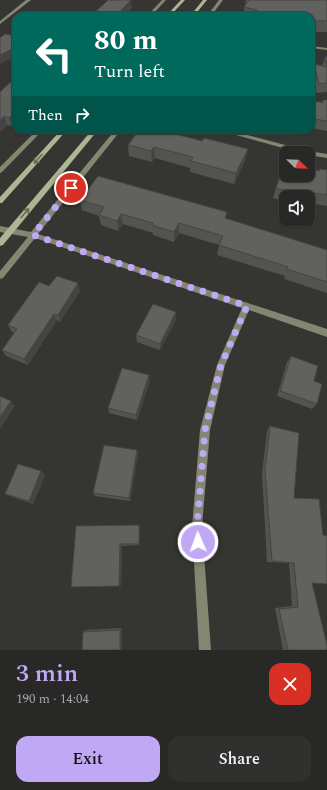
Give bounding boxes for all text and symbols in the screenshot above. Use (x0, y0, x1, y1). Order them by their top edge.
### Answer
text: 80 m (94, 19, 158, 62)
icon: left (28, 28, 80, 80)
text: Turn left (94, 58, 165, 85)
text: Then (28, 104, 63, 127)
icon: right (71, 104, 93, 126)
north arrow (279, 146, 315, 182)
map controls (279, 146, 315, 226)
one-way arrow (33, 154, 43, 164)
pin (54, 171, 88, 205)
icon: arrive (60, 177, 82, 199)
button: sound (279, 190, 315, 226)
one-way arrow (21, 208, 30, 218)
position arrow (177, 521, 219, 563)
text: 3 min (16, 656, 78, 692)
button: close (269, 663, 311, 705)
text: 190 m · 14:04 (16, 689, 89, 709)
button: Exit (16, 736, 160, 782)
button: Share (168, 736, 311, 782)

